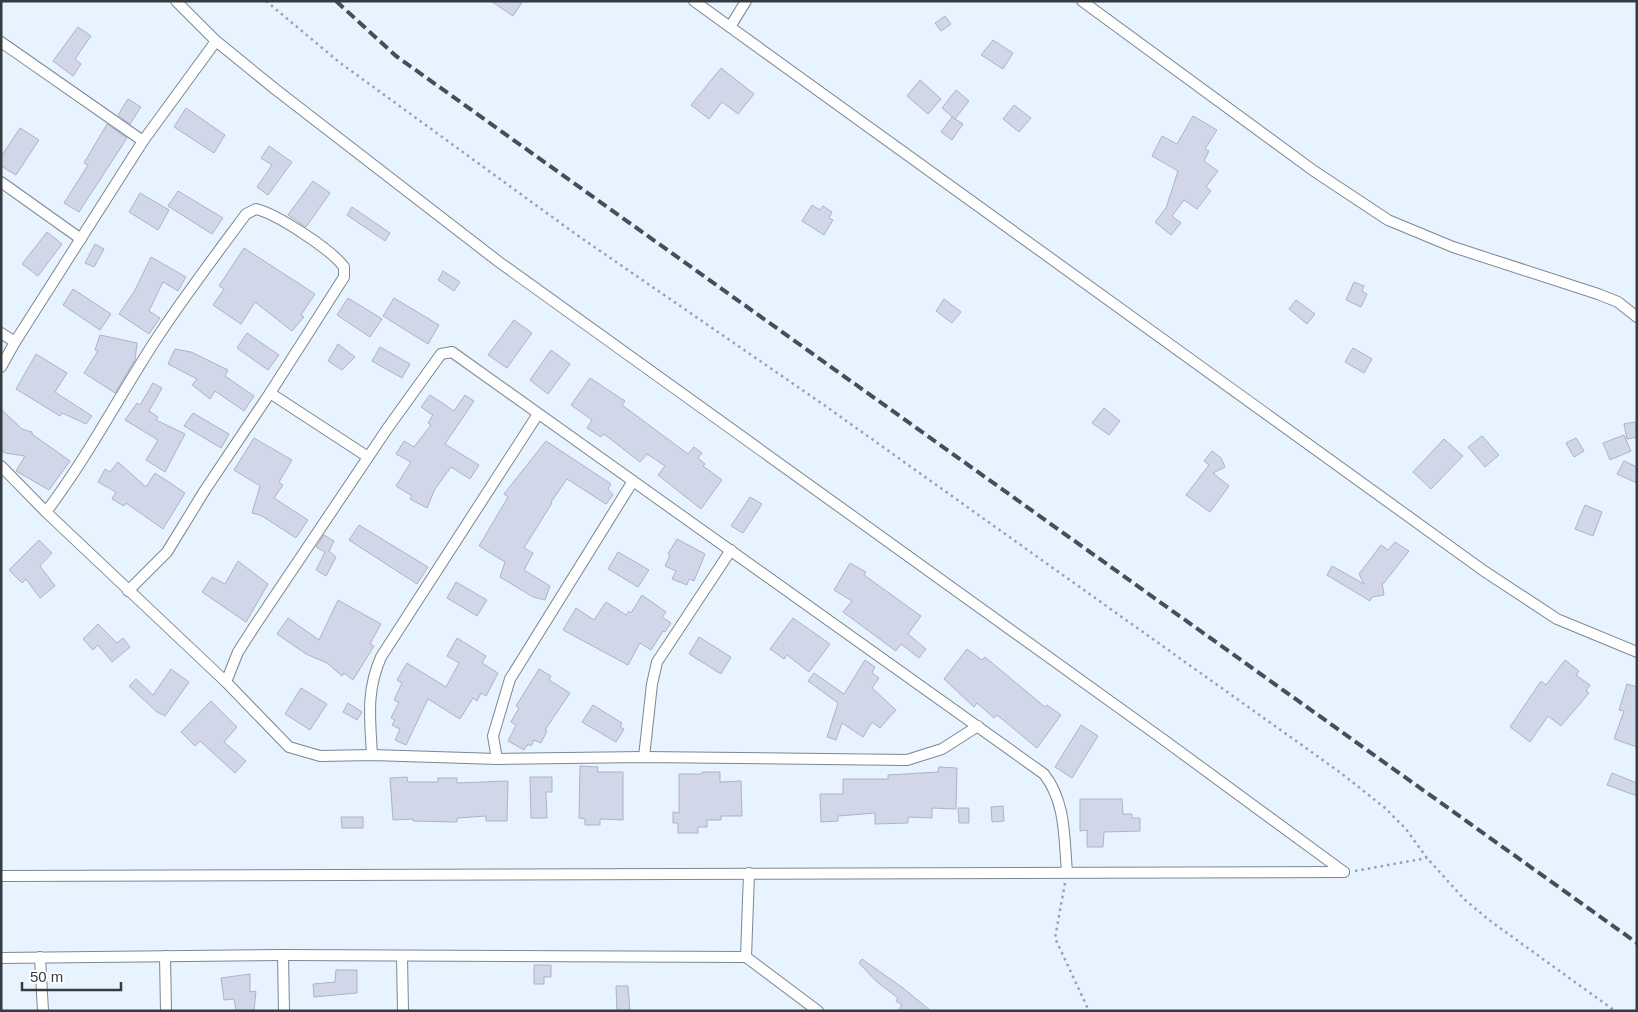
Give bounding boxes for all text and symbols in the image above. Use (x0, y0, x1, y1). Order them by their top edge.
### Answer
scale bar (22, 960, 121, 992)
text: 50 m (30, 968, 63, 985)

